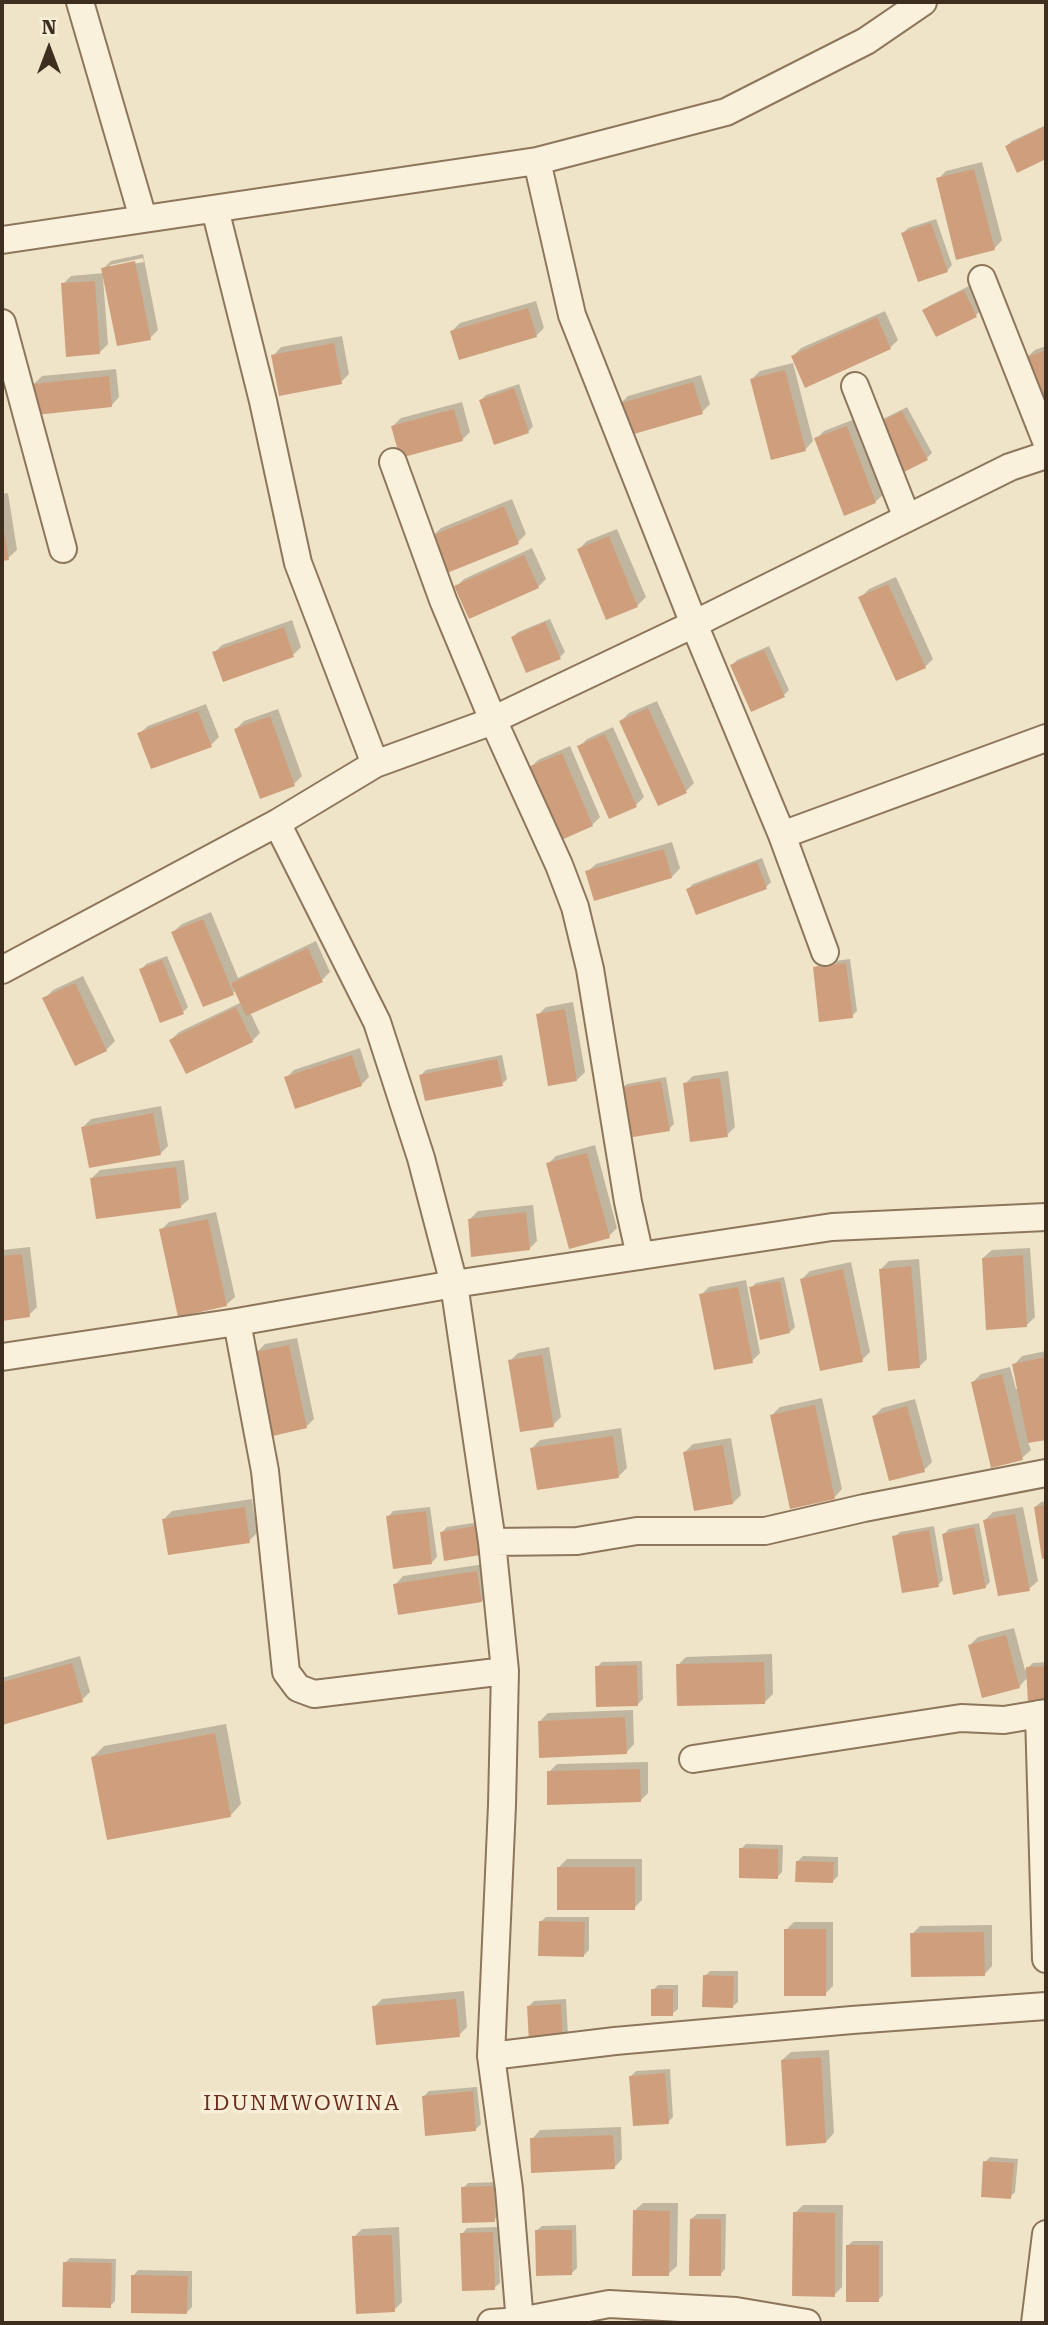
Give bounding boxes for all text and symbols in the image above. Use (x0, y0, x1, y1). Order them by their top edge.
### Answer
north arrow (14, 14, 84, 84)
text: N (42, 16, 56, 39)
district label: IDUNMWOWINA (205, 2091, 399, 2117)

